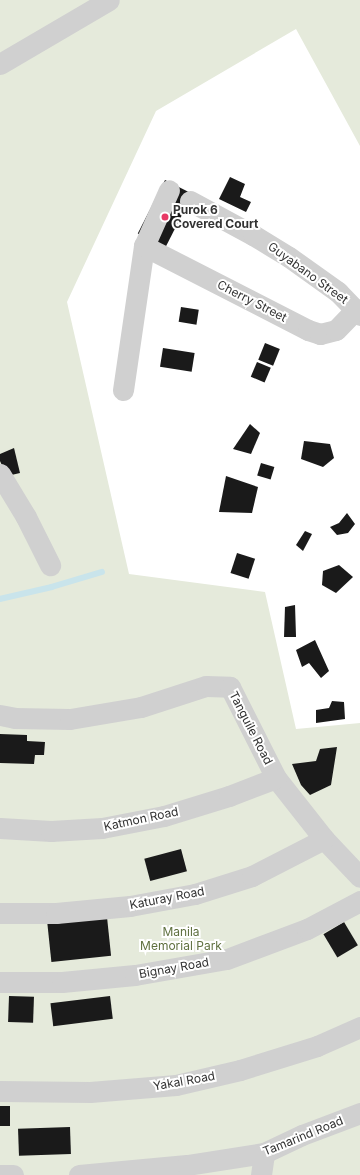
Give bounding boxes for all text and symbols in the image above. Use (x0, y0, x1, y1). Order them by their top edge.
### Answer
place label: Purok 6 Covered Court (173, 203, 259, 231)
marker: Purok 6 Covered Court (160, 212, 170, 222)
street label: Guyabano Street (265, 239, 351, 307)
street label: Cherry Street (215, 277, 289, 325)
street label: Tanguile Road (226, 689, 276, 767)
street label: Katmon Road (102, 804, 180, 834)
street label: Katuray Road (128, 884, 206, 912)
park label: Manila Memorial Park (140, 925, 222, 953)
street label: Bignay Road (138, 955, 210, 981)
street label: Yakal Road (152, 1068, 216, 1094)
street label: Tamarind Road (261, 1113, 345, 1159)

